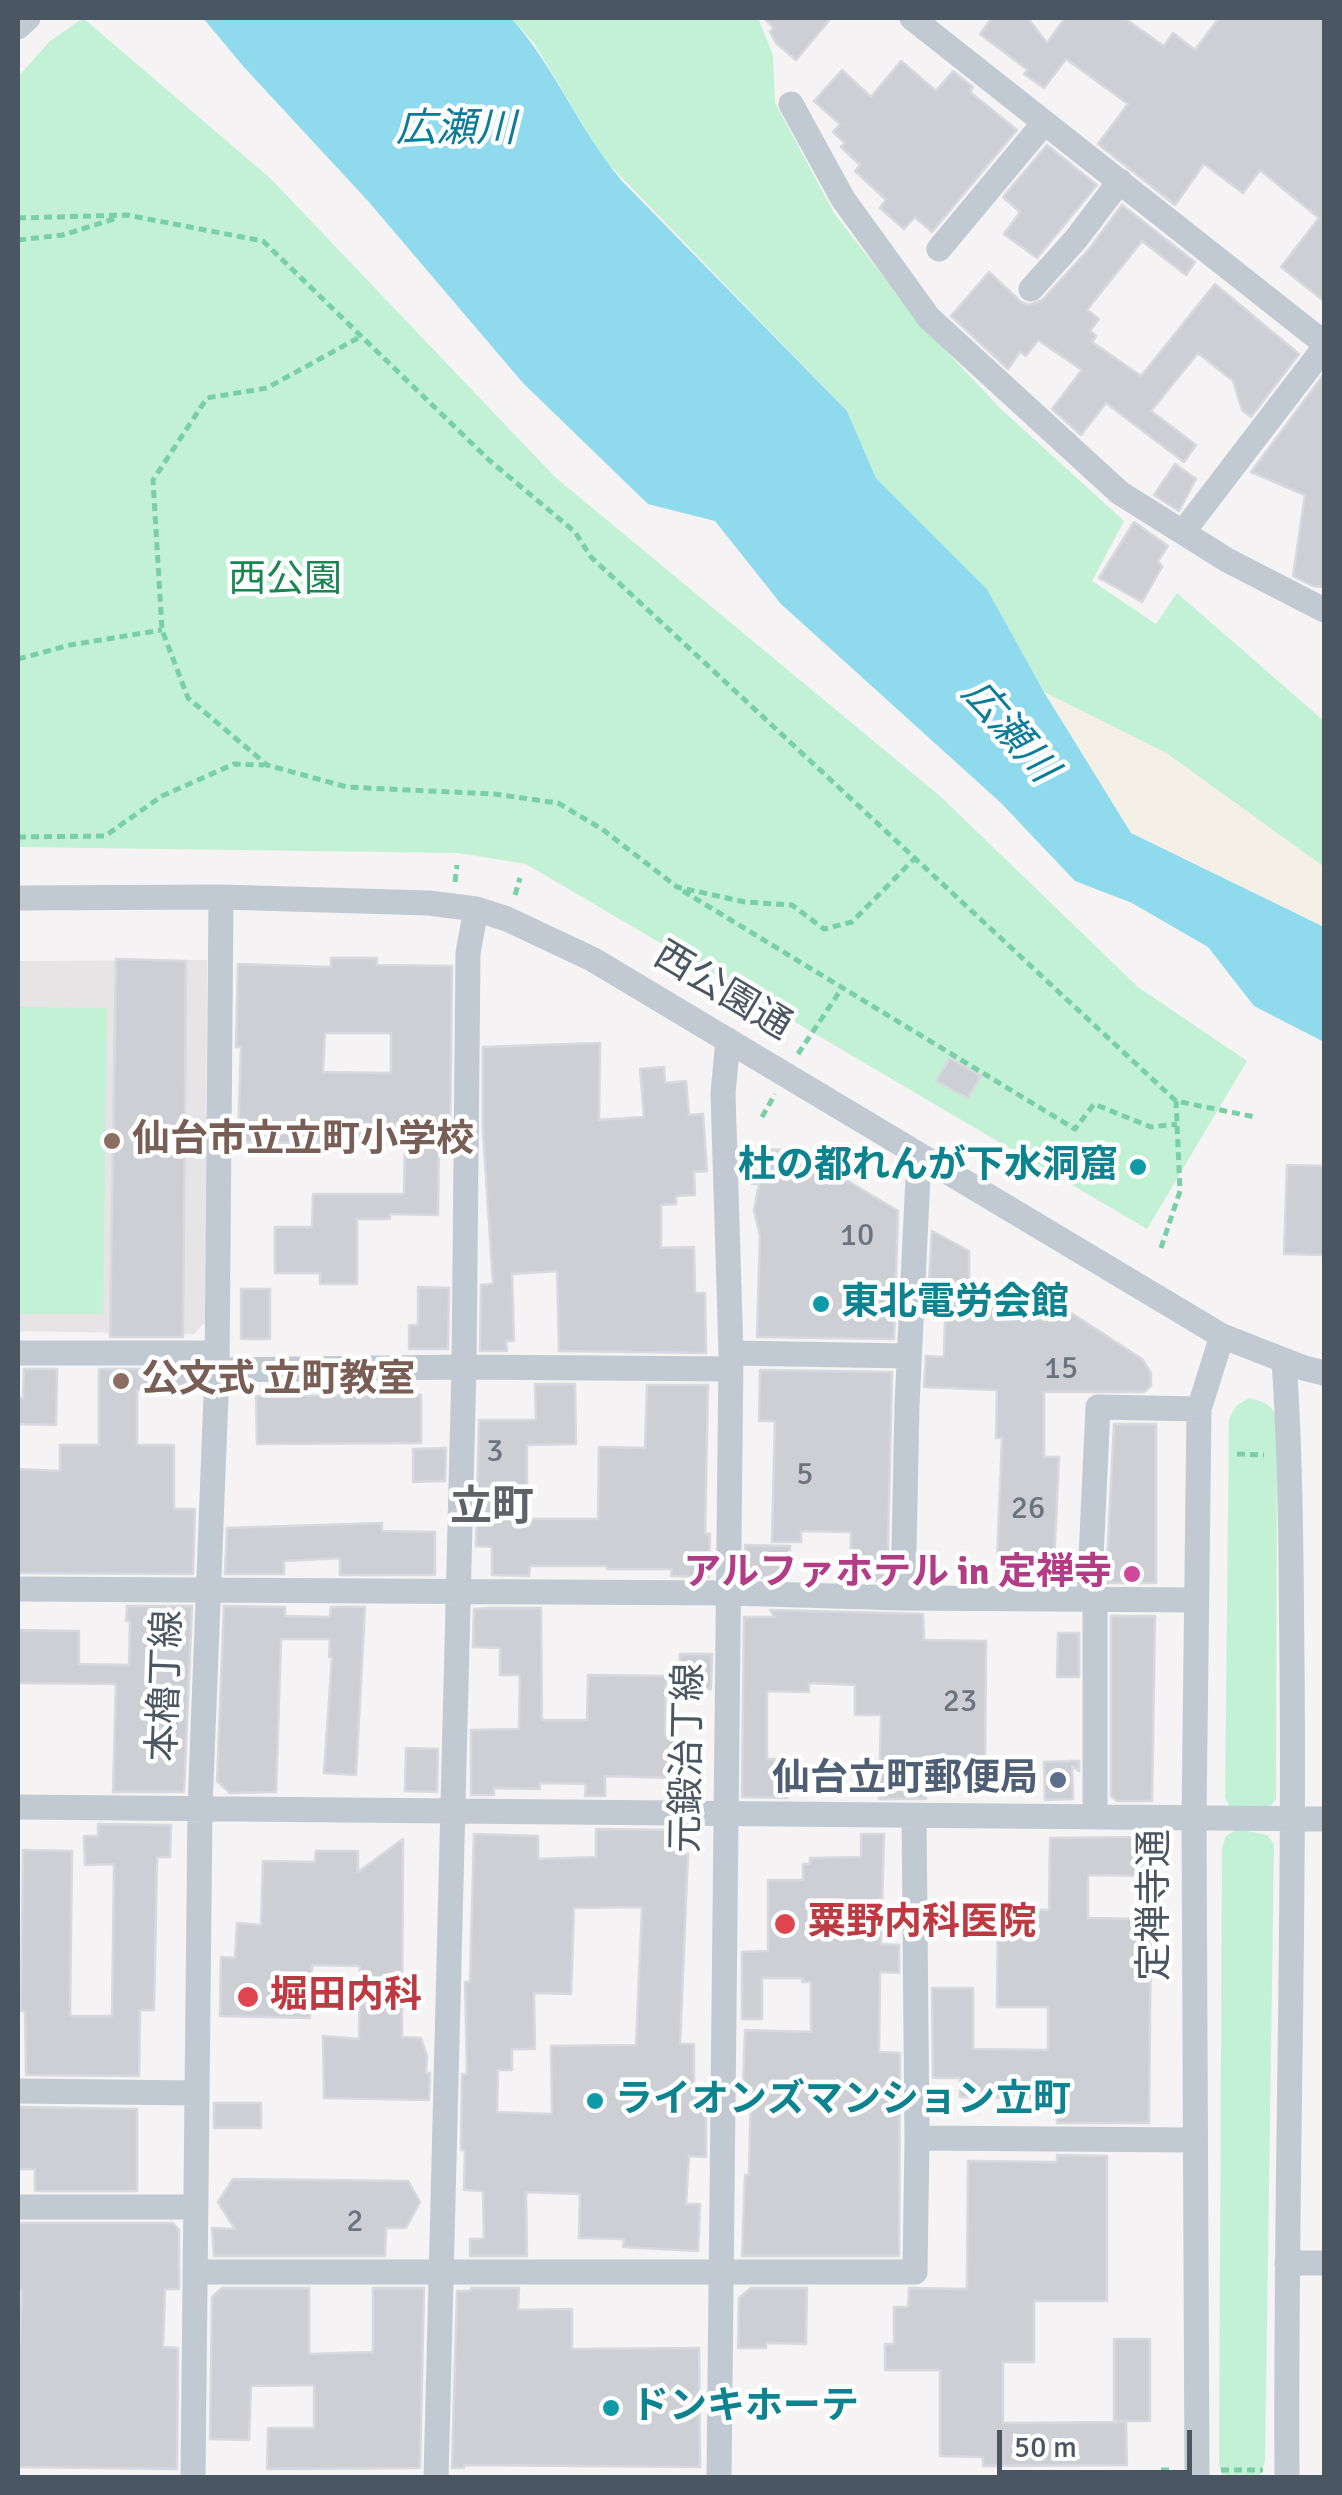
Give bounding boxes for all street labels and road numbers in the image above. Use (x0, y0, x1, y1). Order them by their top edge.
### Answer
street label: 西公園通 (645, 933, 799, 1051)
street label: 本櫓丁線 (142, 1609, 192, 1763)
street label: 元鍛治丁線 (665, 1663, 713, 1853)
street label: 定禅寺通 (1133, 1829, 1179, 1981)

